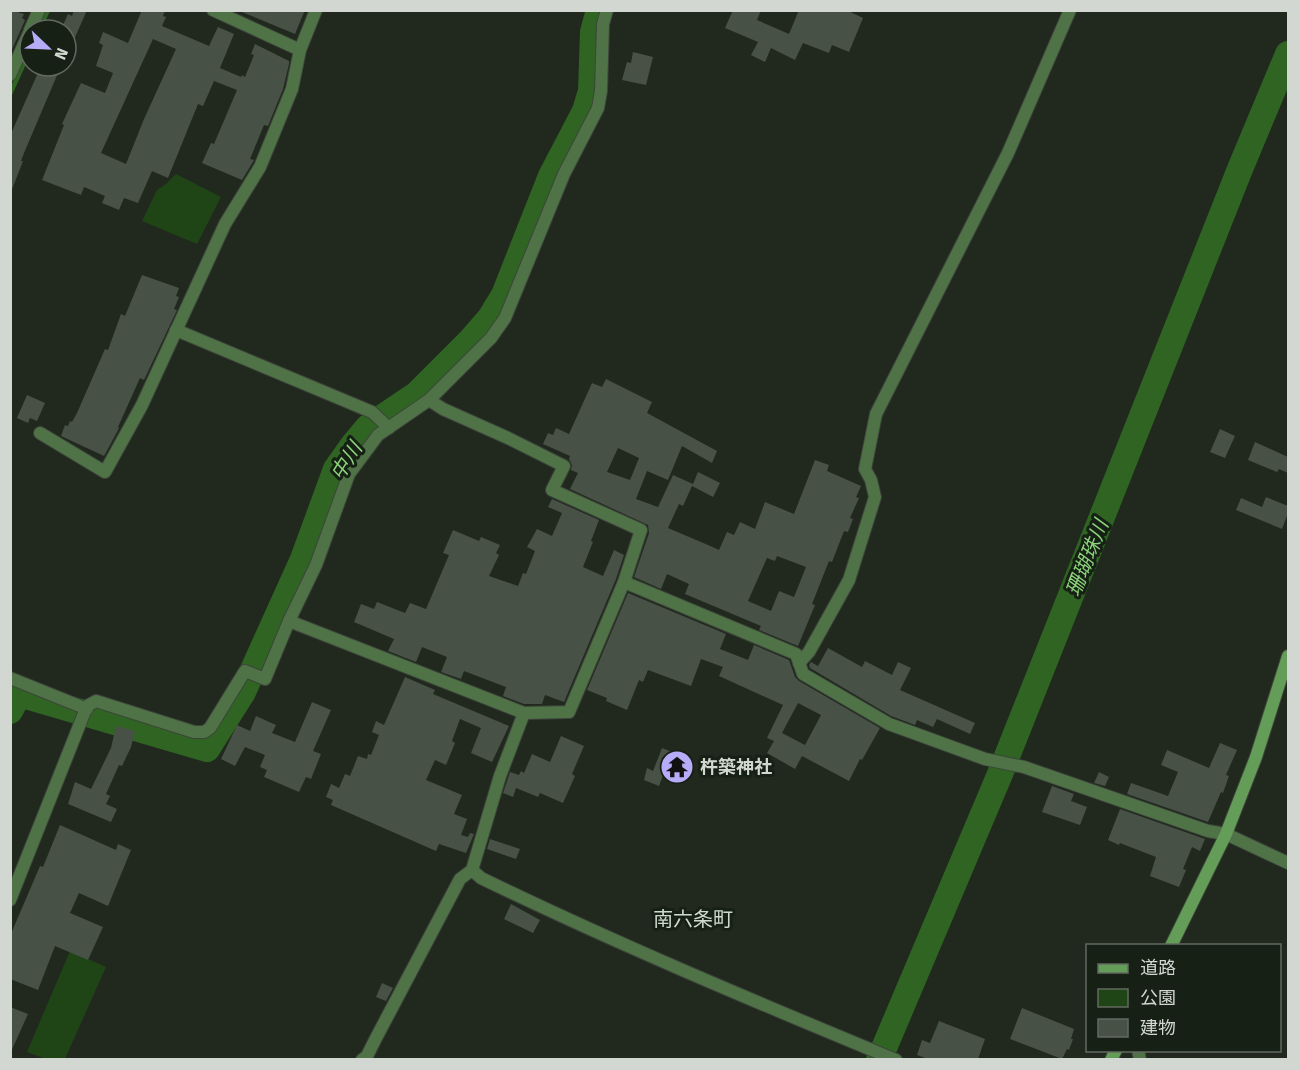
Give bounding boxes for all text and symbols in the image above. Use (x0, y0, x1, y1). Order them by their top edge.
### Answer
north arrow (18, 18, 78, 78)
text: N (51, 45, 72, 62)
water label: 中川 (325, 436, 368, 484)
water label: 珊瑚珠川 (1061, 515, 1114, 600)
temple icon: 杵築神社 (659, 749, 695, 785)
place label: 杵築神社 (700, 756, 772, 778)
district label: 南六条町 (653, 907, 733, 931)
legend (1086, 944, 1281, 1052)
text: 道路 (1140, 957, 1176, 979)
text: 公園 (1140, 987, 1176, 1009)
text: 建物 (1140, 1017, 1176, 1039)

